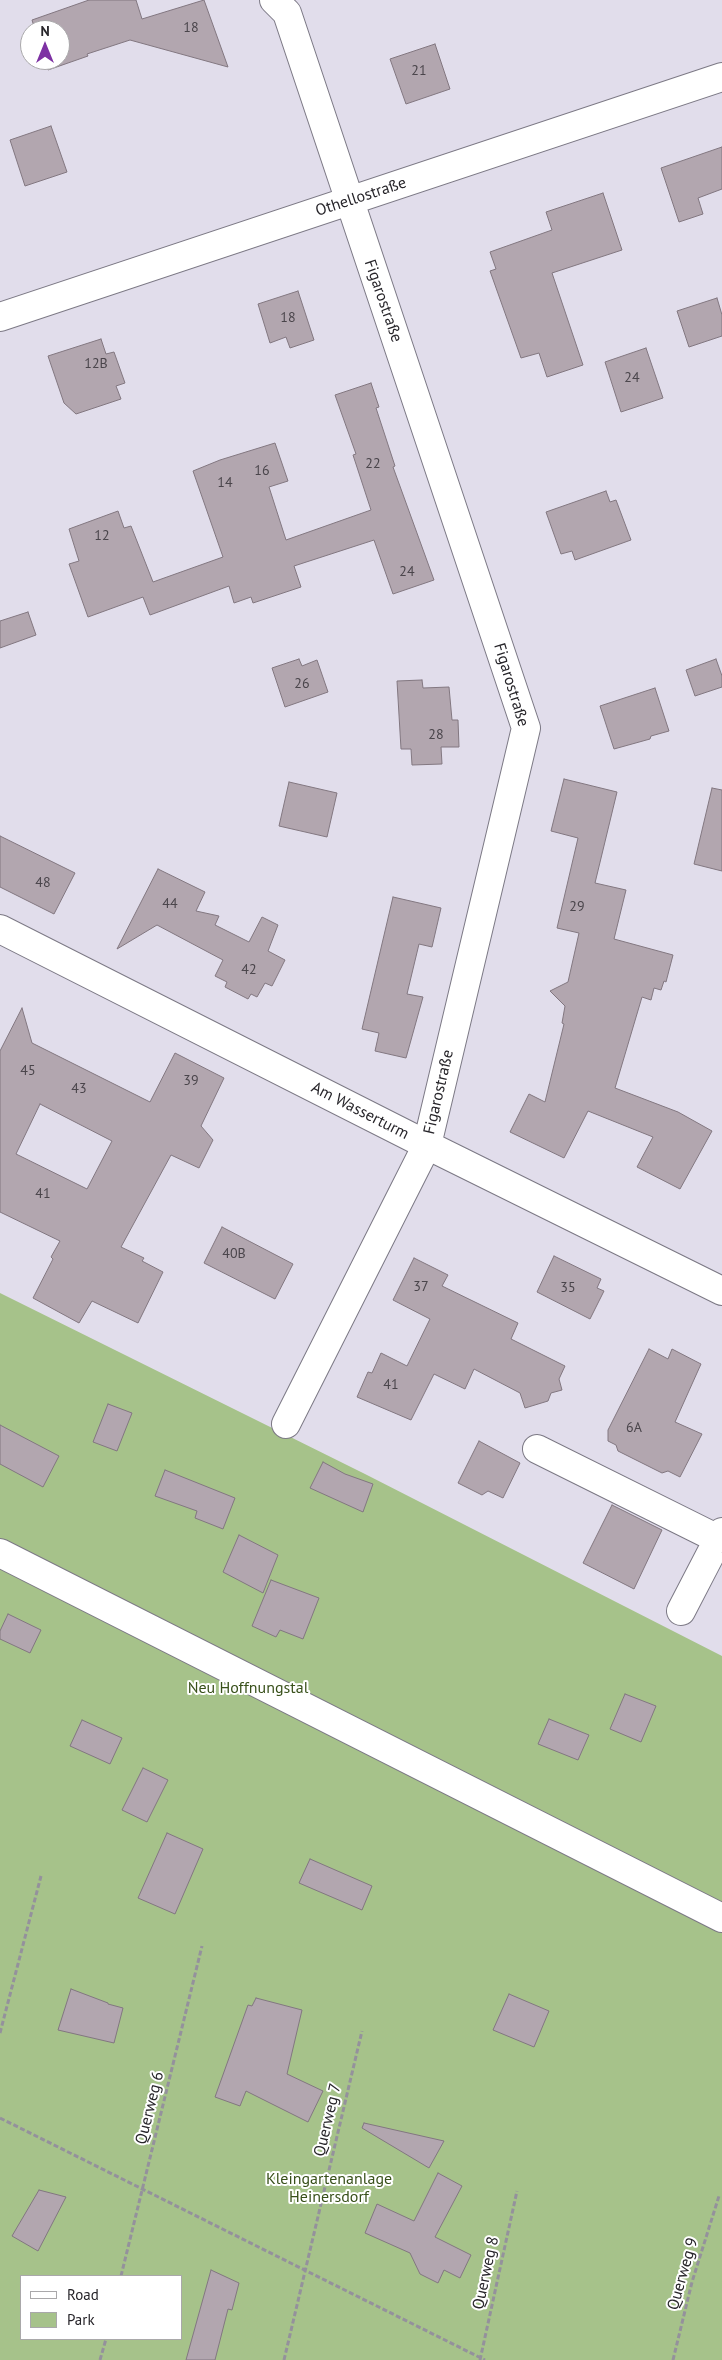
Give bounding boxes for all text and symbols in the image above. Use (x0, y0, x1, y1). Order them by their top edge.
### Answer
north arrow (20, 20, 70, 70)
house number: 18 (183, 20, 199, 36)
text: N (40, 22, 50, 40)
house number: 21 (411, 63, 427, 79)
street label: Othellostraße (313, 173, 409, 221)
street label: Figarostraße (360, 257, 406, 345)
house number: 18 (280, 310, 296, 326)
house number: 12B (84, 356, 108, 372)
house number: 24 (624, 370, 640, 386)
house number: 22 (365, 456, 381, 472)
house number: 16 (254, 463, 270, 479)
house number: 14 (217, 475, 233, 491)
house number: 12 (94, 528, 110, 544)
house number: 24 (399, 564, 415, 580)
street label: Figarostraße (489, 641, 533, 729)
house number: 26 (294, 676, 310, 692)
house number: 28 (428, 727, 444, 743)
house number: 48 (35, 875, 51, 891)
house number: 44 (162, 896, 178, 912)
house number: 29 (569, 899, 585, 915)
house number: 42 (241, 962, 257, 978)
street label: Figarostraße (420, 1048, 458, 1136)
house number: 45 (20, 1063, 36, 1079)
house number: 39 (183, 1073, 199, 1089)
street label: Am Wasserturm (308, 1078, 412, 1144)
house number: 43 (71, 1081, 87, 1097)
house number: 41 (35, 1186, 51, 1202)
house number: 40B (222, 1246, 246, 1262)
house number: 37 (413, 1279, 429, 1295)
house number: 35 (560, 1280, 576, 1296)
house number: 41 (383, 1377, 399, 1393)
house number: 6A (626, 1420, 642, 1436)
park label: Neu Hoffnungstal (188, 1678, 308, 1698)
street label: Querweg 6 (132, 2070, 168, 2146)
street label: Querweg 7 (310, 2082, 346, 2158)
park label: Kleingartenanlage Heinersdorf (266, 2169, 392, 2207)
street label: Querweg 8 (469, 2235, 503, 2311)
street label: Querweg 9 (664, 2236, 702, 2312)
legend (20, 2275, 182, 2340)
text: Road (67, 2285, 99, 2304)
text: Park (67, 2310, 95, 2329)

